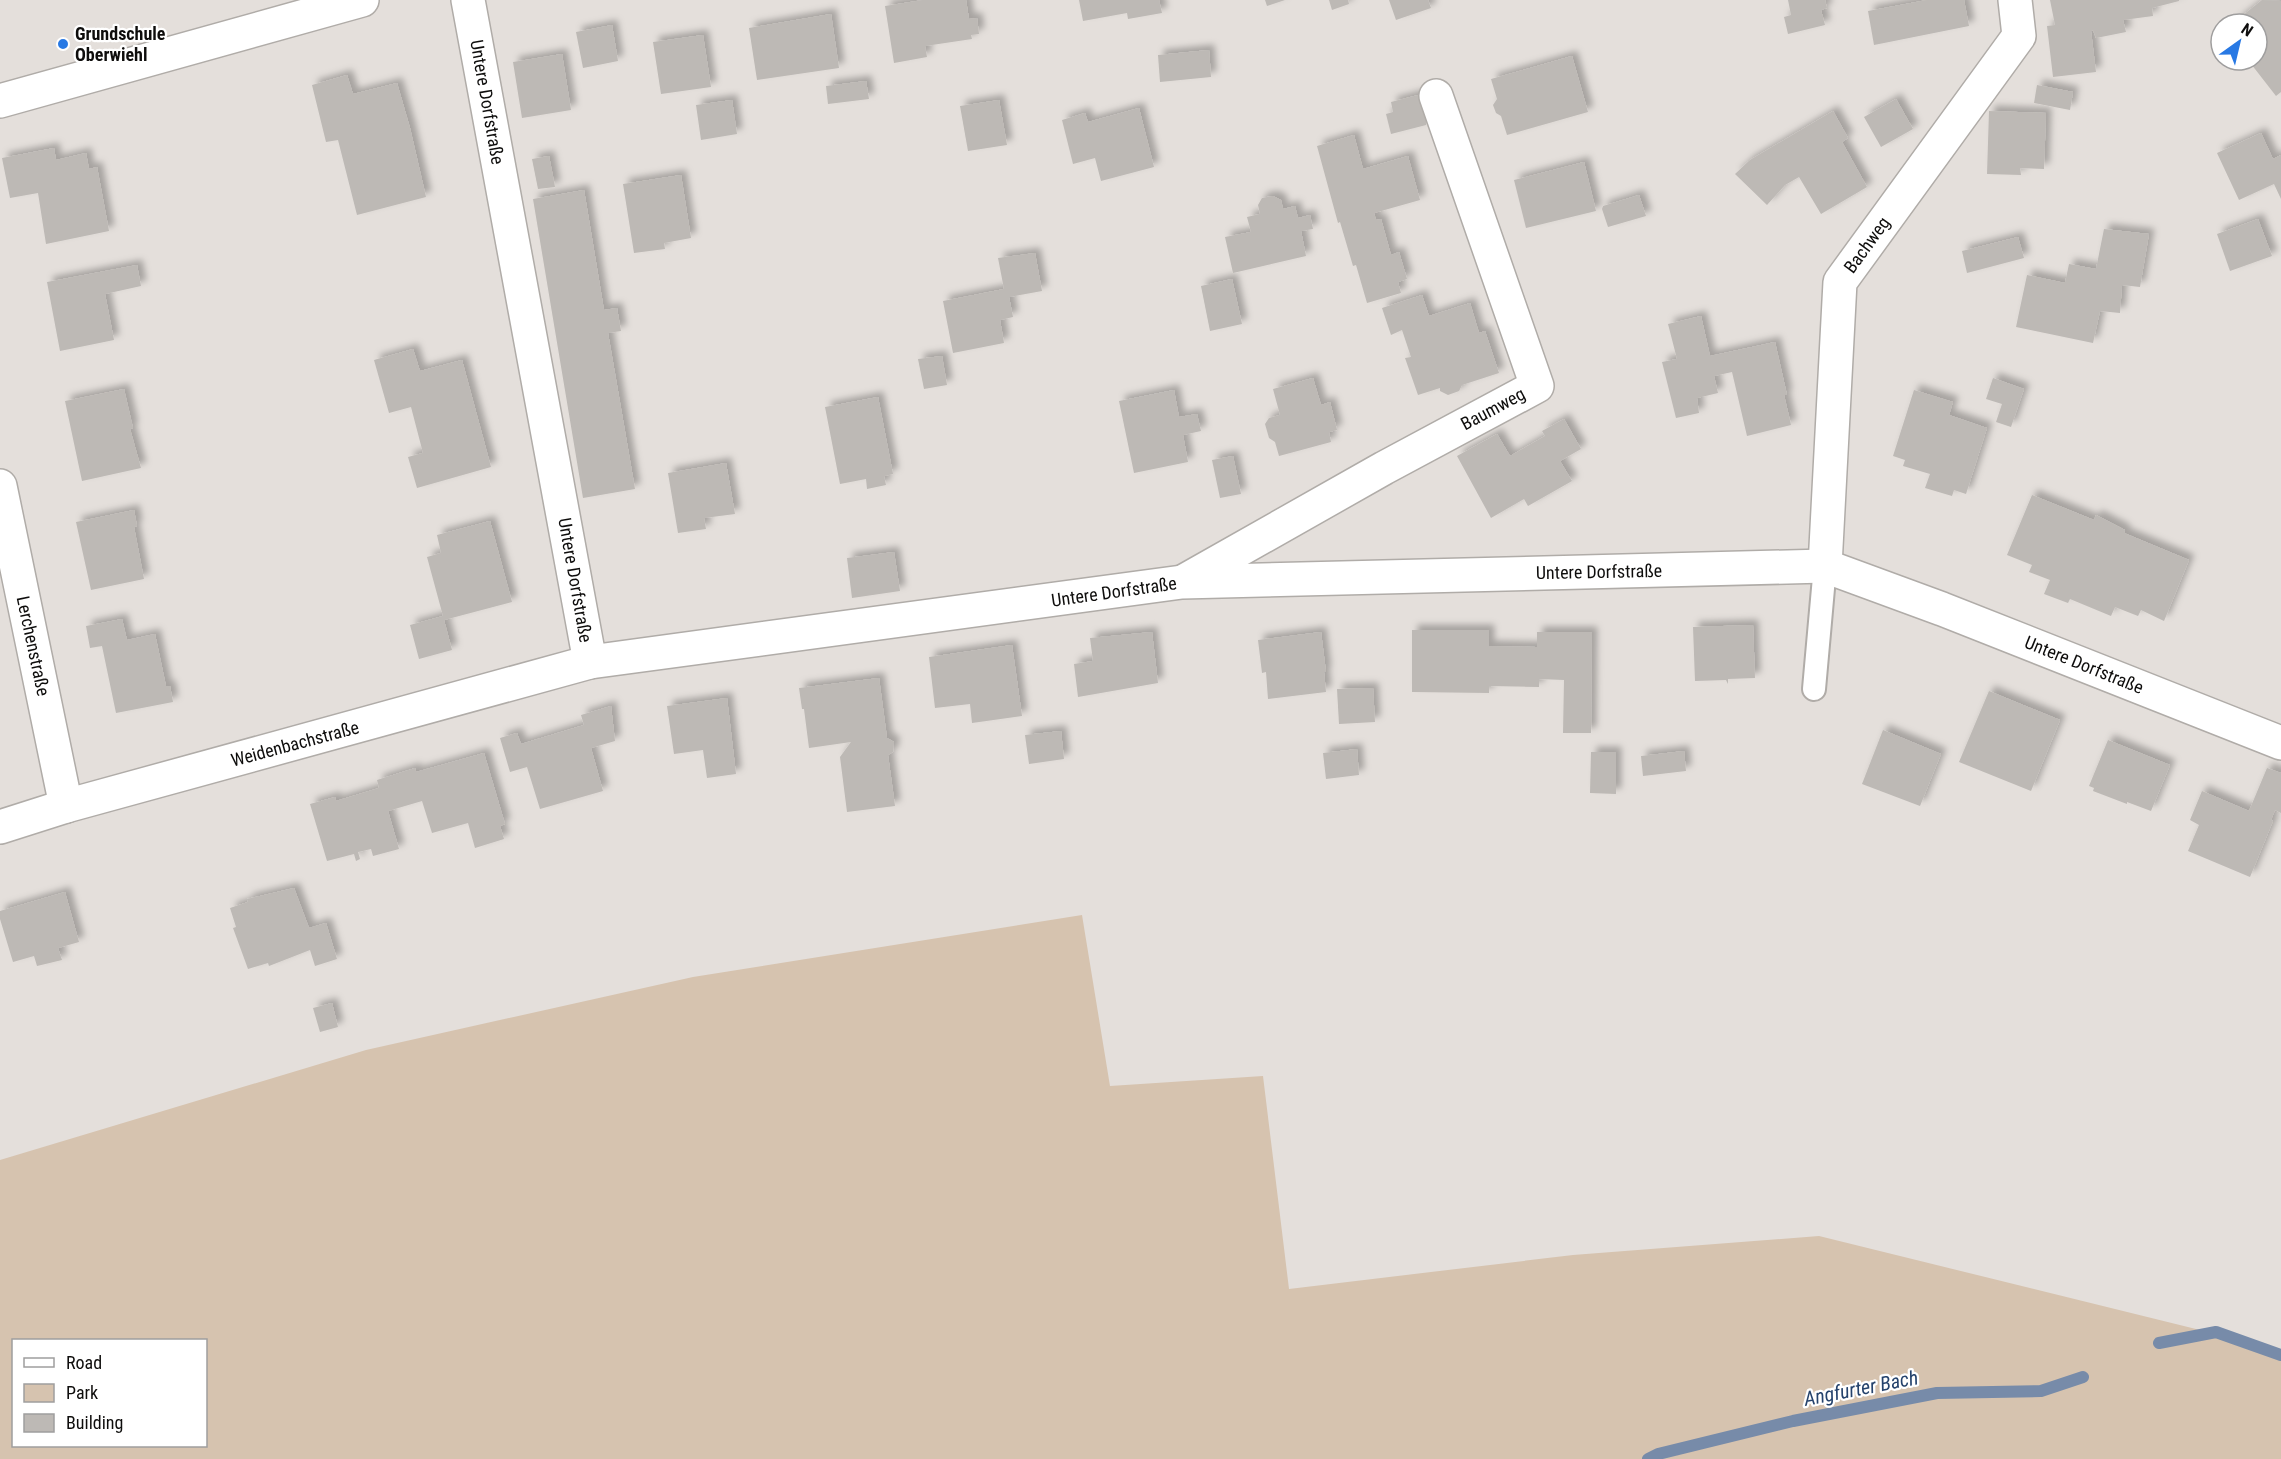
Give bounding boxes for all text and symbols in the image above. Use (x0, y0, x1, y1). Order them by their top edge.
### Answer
north arrow (2209, 12, 2269, 72)
text: N (2238, 19, 2256, 41)
place label: Grundschule Oberwiehl (75, 23, 166, 65)
marker: Grundschule Oberwiehl (56, 37, 70, 51)
street label: Untere Dorfstraße (466, 38, 509, 166)
street label: Bachweg (1839, 212, 1894, 277)
street label: Baumweg (1457, 383, 1528, 434)
street label: Untere Dorfstraße (554, 516, 597, 644)
street label: Untere Dorfstraße (1536, 560, 1662, 583)
street label: Untere Dorfstraße (1050, 572, 1178, 611)
street label: Lerchenstraße (13, 594, 54, 698)
street label: Untere Dorfstraße (2022, 631, 2147, 698)
street label: Weidenbachstraße (229, 716, 361, 771)
legend (12, 1339, 207, 1447)
text: Road (66, 1352, 102, 1373)
water label: Angfurter Bach (1801, 1365, 1920, 1411)
text: Park (66, 1382, 98, 1403)
text: Building (66, 1412, 123, 1433)

